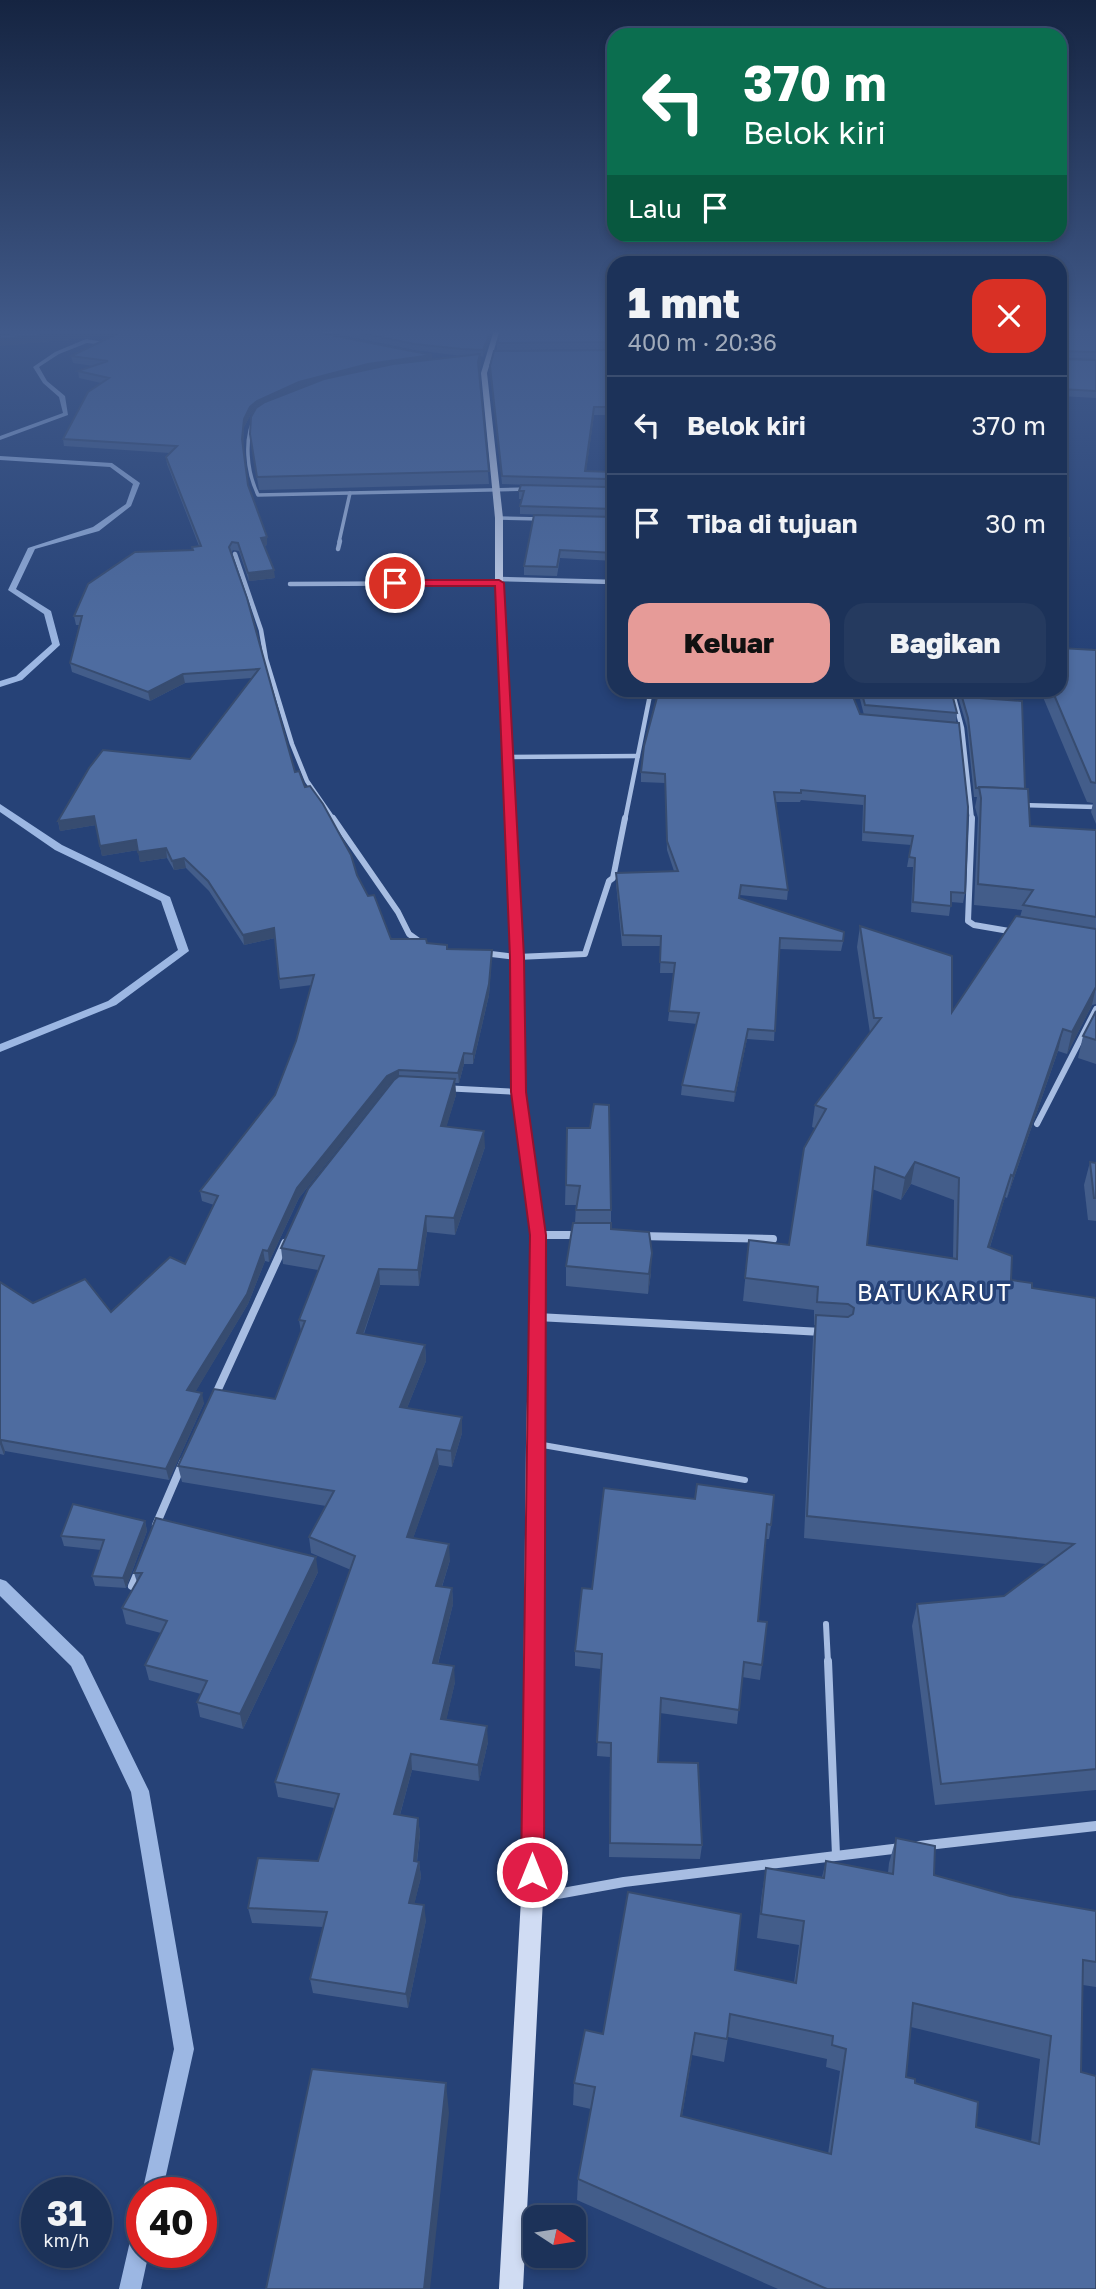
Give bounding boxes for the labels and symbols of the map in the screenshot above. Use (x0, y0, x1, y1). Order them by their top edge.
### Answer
pin (365, 553, 425, 613)
district label: BATUKARUT (857, 1278, 1013, 1306)
position arrow (495, 1835, 569, 1909)
speed limit sign: 40 (126, 2177, 217, 2268)
north arrow (523, 2205, 586, 2268)

